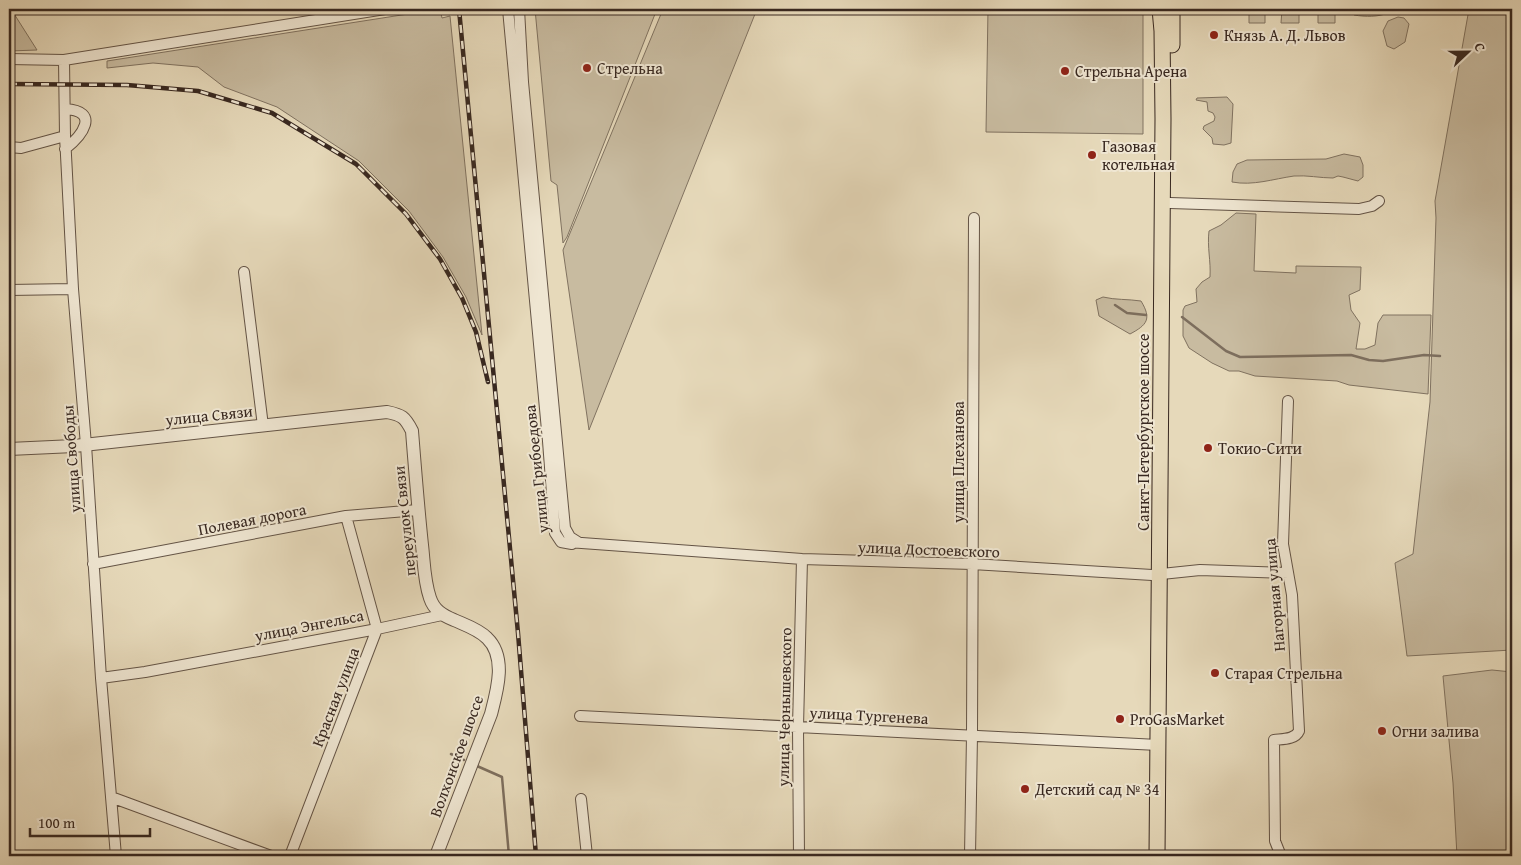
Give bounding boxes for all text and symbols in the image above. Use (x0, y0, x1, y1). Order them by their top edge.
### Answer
place label: Князь А. Д. Львов (1224, 23, 1346, 47)
north arrow (1444, 28, 1494, 78)
marker: Князь А. Д. Львов (1208, 29, 1220, 41)
text: С (1469, 40, 1491, 55)
place label: Стрельна (597, 56, 663, 80)
place label: Стрельна Арена (1075, 59, 1187, 83)
marker: Стрельна (581, 62, 593, 74)
marker: Стрельна Арена (1059, 65, 1071, 77)
place label: Газовая котельная (1102, 134, 1175, 176)
marker: Газовая котельная (1086, 149, 1098, 161)
street label: Санкт-Петербургское шоссе (1131, 333, 1155, 531)
street label: улица Связи (163, 398, 254, 432)
street label: улица Плеханова (946, 401, 970, 524)
street label: улица Грибоедова (517, 403, 555, 535)
street label: улица Свободы (55, 404, 87, 515)
place label: Токио-Сити (1218, 436, 1303, 460)
marker: Токио-Сити (1202, 442, 1214, 454)
street label: переулок Связи (386, 464, 422, 577)
street label: Полевая дорога (196, 497, 309, 541)
street label: улица Достоевского (857, 534, 1000, 563)
street label: Нагорная улица (1257, 537, 1291, 653)
street label: улица Энгельса (252, 603, 366, 648)
street label: улица Чернышевского (771, 627, 797, 788)
street label: Красная улица (305, 643, 365, 750)
place label: Старая Стрельна (1225, 661, 1343, 685)
marker: Старая Стрельна (1209, 667, 1221, 679)
street label: Волхонское шоссе (423, 692, 489, 820)
street label: улица Тургенева (808, 700, 929, 730)
place label: ProGasMarket (1130, 707, 1225, 731)
marker: ProGasMarket (1114, 713, 1126, 725)
place label: Огни залива (1392, 719, 1479, 743)
marker: Огни залива (1376, 725, 1388, 737)
place label: Детский сад № 34 (1034, 777, 1160, 801)
marker: Детский сад № 34 (1019, 783, 1031, 795)
scale bar (30, 805, 150, 837)
text: 100 m (38, 812, 76, 833)

